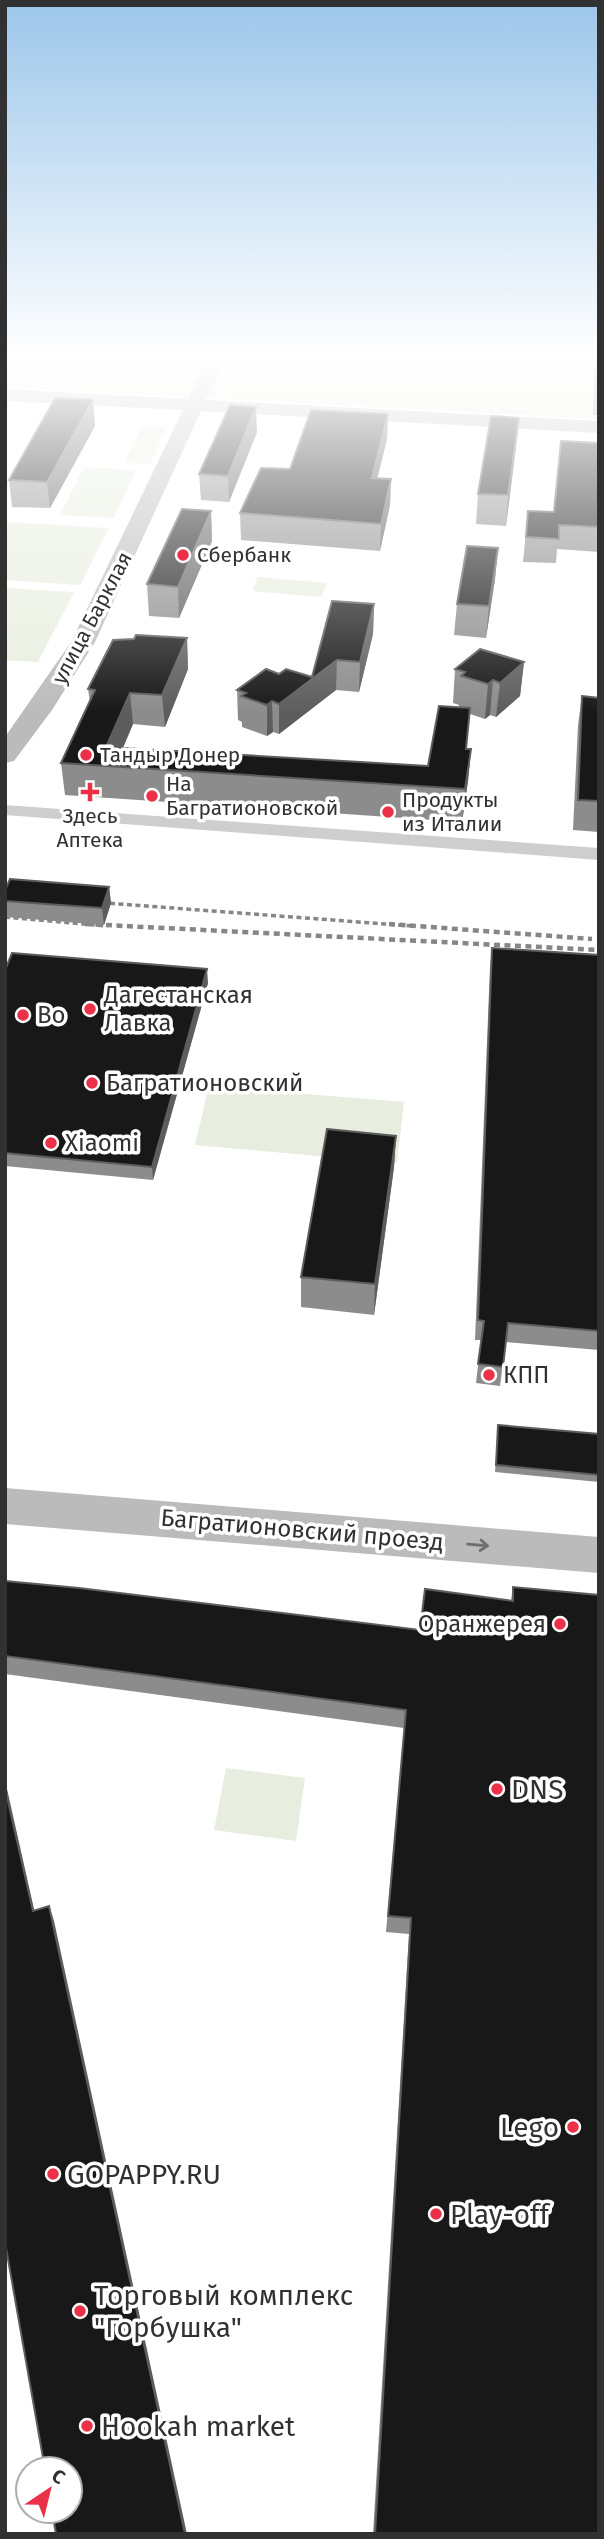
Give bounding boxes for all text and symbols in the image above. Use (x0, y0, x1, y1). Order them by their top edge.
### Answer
place label: Сбербанк (197, 542, 291, 568)
street label: улица Барклая (46, 547, 138, 689)
marker: Сбербанк (175, 547, 191, 563)
place label: Тандыр Донер (100, 742, 240, 768)
marker: Тандыр Донер (78, 747, 94, 763)
place label: На Багратионовской (166, 771, 338, 821)
marker: Здесь Аптека (82, 784, 98, 800)
place label: Продукты из Италии (402, 787, 502, 837)
marker: На Багратионовской (144, 788, 160, 804)
place label: Здесь Аптека (57, 803, 123, 853)
marker: Продукты из Италии (380, 804, 396, 820)
place label: Дагестанская Лавка (103, 981, 253, 1037)
place label: Bo (37, 1001, 66, 1029)
marker: Дагестанская Лавка (82, 1001, 98, 1017)
marker: Bo (15, 1007, 31, 1023)
place label: Багратионовский (106, 1069, 304, 1097)
marker: Багратионовский (84, 1075, 100, 1091)
place label: Xiaomi (65, 1129, 139, 1157)
marker: Xiaomi (43, 1135, 59, 1151)
place label: КПП (503, 1361, 550, 1389)
marker: КПП (481, 1367, 497, 1383)
street label: Багратионовский проезд (159, 1504, 445, 1556)
one-way arrow (466, 1539, 489, 1552)
place label: Оранжерея (418, 1610, 546, 1638)
marker: Оранжерея (552, 1616, 568, 1632)
place label: DNS (511, 1773, 563, 1806)
marker: DNS (489, 1781, 505, 1797)
place label: Lego (500, 2111, 559, 2144)
marker: Lego (565, 2119, 581, 2135)
place label: GOPAPPY.RU (67, 2158, 221, 2191)
marker: GOPAPPY.RU (45, 2166, 61, 2182)
place label: Play-off (450, 2198, 551, 2231)
marker: Play-off (428, 2206, 444, 2222)
place label: Торговый комплекс "Горбушка" (94, 2279, 353, 2344)
marker: Торговый комплекс "Горбушка" (72, 2303, 88, 2319)
place label: Hookah market (101, 2410, 296, 2443)
marker: Hookah market (79, 2418, 95, 2434)
north arrow (14, 2455, 84, 2525)
text: С (47, 2464, 70, 2489)

